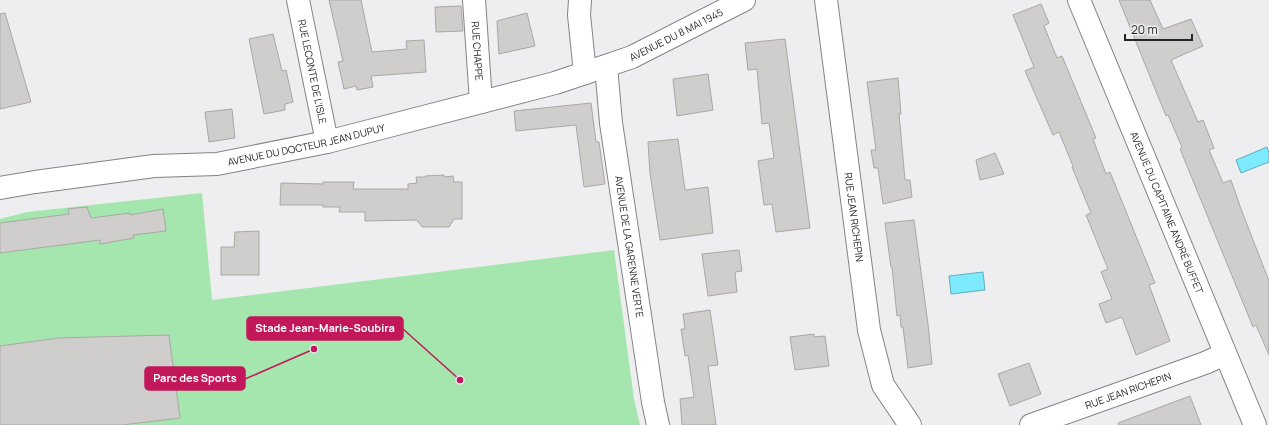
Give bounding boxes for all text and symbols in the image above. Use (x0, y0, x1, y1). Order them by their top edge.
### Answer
street label: AVENUE DU 8 MAI 1945 (627, 5, 726, 64)
scale bar (1125, 16, 1192, 42)
street label: RUE LECONTE DE L'ISLE (295, 18, 330, 125)
street label: RUE CHAPPE (468, 21, 487, 81)
text: 20 m (1131, 21, 1158, 38)
street label: AVENUE DU DOCTEUR JEAN DUPUY (226, 120, 387, 169)
street label: AVENUE DU CAPITAINE ANDRÉ BUFFET (1127, 129, 1207, 296)
street label: RUE JEAN RICHEPIN (842, 172, 867, 263)
street label: AVENUE DE LA GARENNE VERTE (612, 174, 647, 319)
callout: Stade Jean-Marie-Soubira (247, 317, 403, 340)
text: Stade Jean-Marie-Soubira (255, 320, 395, 335)
callout: Parc des Sports (145, 367, 245, 390)
street label: RUE JEAN RICHEPIN (1083, 369, 1173, 412)
text: Parc des Sports (153, 370, 237, 385)

